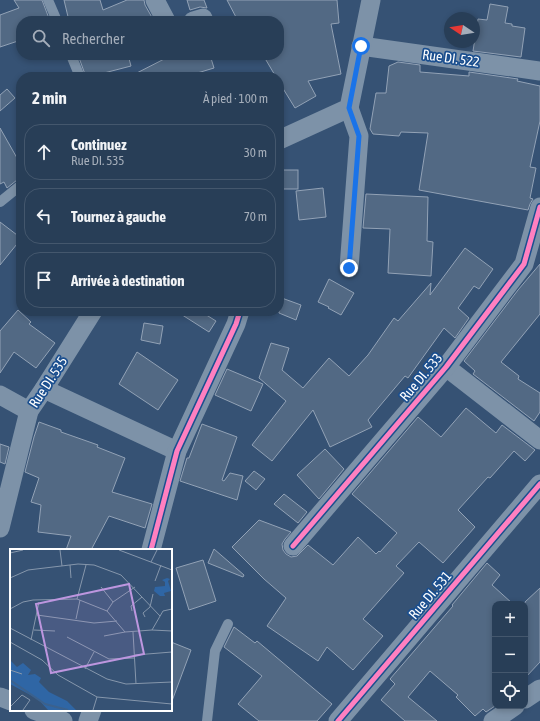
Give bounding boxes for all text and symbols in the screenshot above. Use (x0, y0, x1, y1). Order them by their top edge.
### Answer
north arrow (444, 12, 480, 48)
search box (16, 16, 284, 60)
icon: search (30, 27, 52, 49)
text: Rechercher (62, 30, 124, 47)
route start (352, 37, 370, 55)
street label: Rue DI. 522 (421, 46, 481, 70)
text: 2 min (32, 88, 67, 108)
text: À pied · 100 m (203, 91, 268, 106)
text: Continuez (71, 136, 127, 153)
icon: ahead (33, 141, 55, 163)
text: 30 m (244, 145, 267, 160)
text: Rue DI. 535 (71, 153, 124, 168)
icon: left (33, 205, 55, 227)
text: Tournez à gauche (71, 208, 166, 225)
text: 70 m (244, 209, 267, 224)
route end (340, 259, 358, 277)
icon: arrive (33, 269, 55, 291)
text: Arrivée à destination (71, 272, 185, 289)
street label: Rue DI. 533 (396, 350, 446, 404)
street label: Rue DI. 535 (26, 353, 70, 411)
inset map (10, 549, 172, 711)
street label: Rue DI. 531 (405, 568, 455, 622)
map controls (492, 601, 528, 709)
button: + (492, 601, 528, 637)
button: − (492, 637, 528, 673)
button: locate (492, 673, 528, 709)

